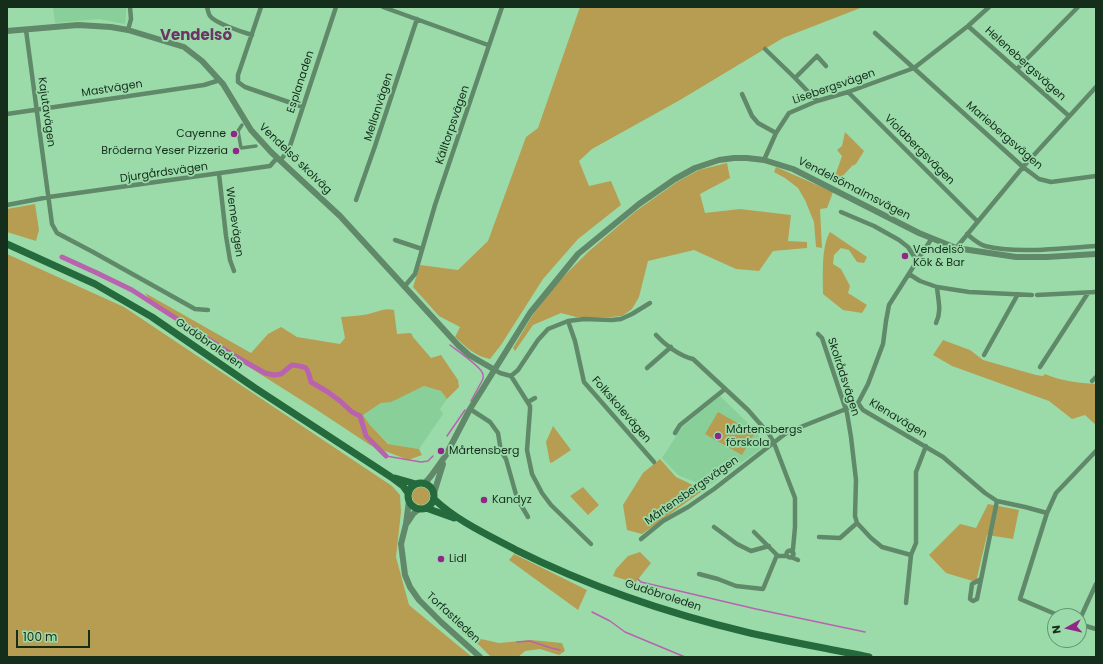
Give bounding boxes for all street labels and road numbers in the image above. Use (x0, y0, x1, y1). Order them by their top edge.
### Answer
street label: Helenebergsvägen (982, 24, 1068, 104)
street label: Esplanaden (285, 49, 317, 115)
street label: Lisebergsvägen (791, 67, 877, 107)
street label: Mellanvägen (362, 71, 396, 143)
street label: Kajutavägen (35, 76, 57, 148)
street label: Mastvägen (81, 78, 143, 100)
street label: Källtorpsvägen (433, 84, 473, 166)
street label: Mariebergsvägen (963, 99, 1045, 173)
street label: Violabergsvägen (881, 112, 957, 188)
street label: Vendelsö skolväg (256, 121, 334, 197)
street label: Vendelsömalmsvägen (796, 155, 912, 223)
street label: Djurgårdsvägen (119, 160, 209, 186)
street label: Wemevägen (223, 186, 245, 258)
street label: Gudöbroleden (173, 316, 245, 372)
street label: Skolrådsvägen (824, 336, 862, 418)
street label: Folkskolevägen (589, 374, 653, 446)
street label: Klenavägen (867, 396, 929, 442)
street label: Mårtensbergsvägen (643, 454, 741, 528)
street label: Gudöbroleden (623, 577, 703, 615)
street label: Torfastleden (423, 590, 483, 646)

